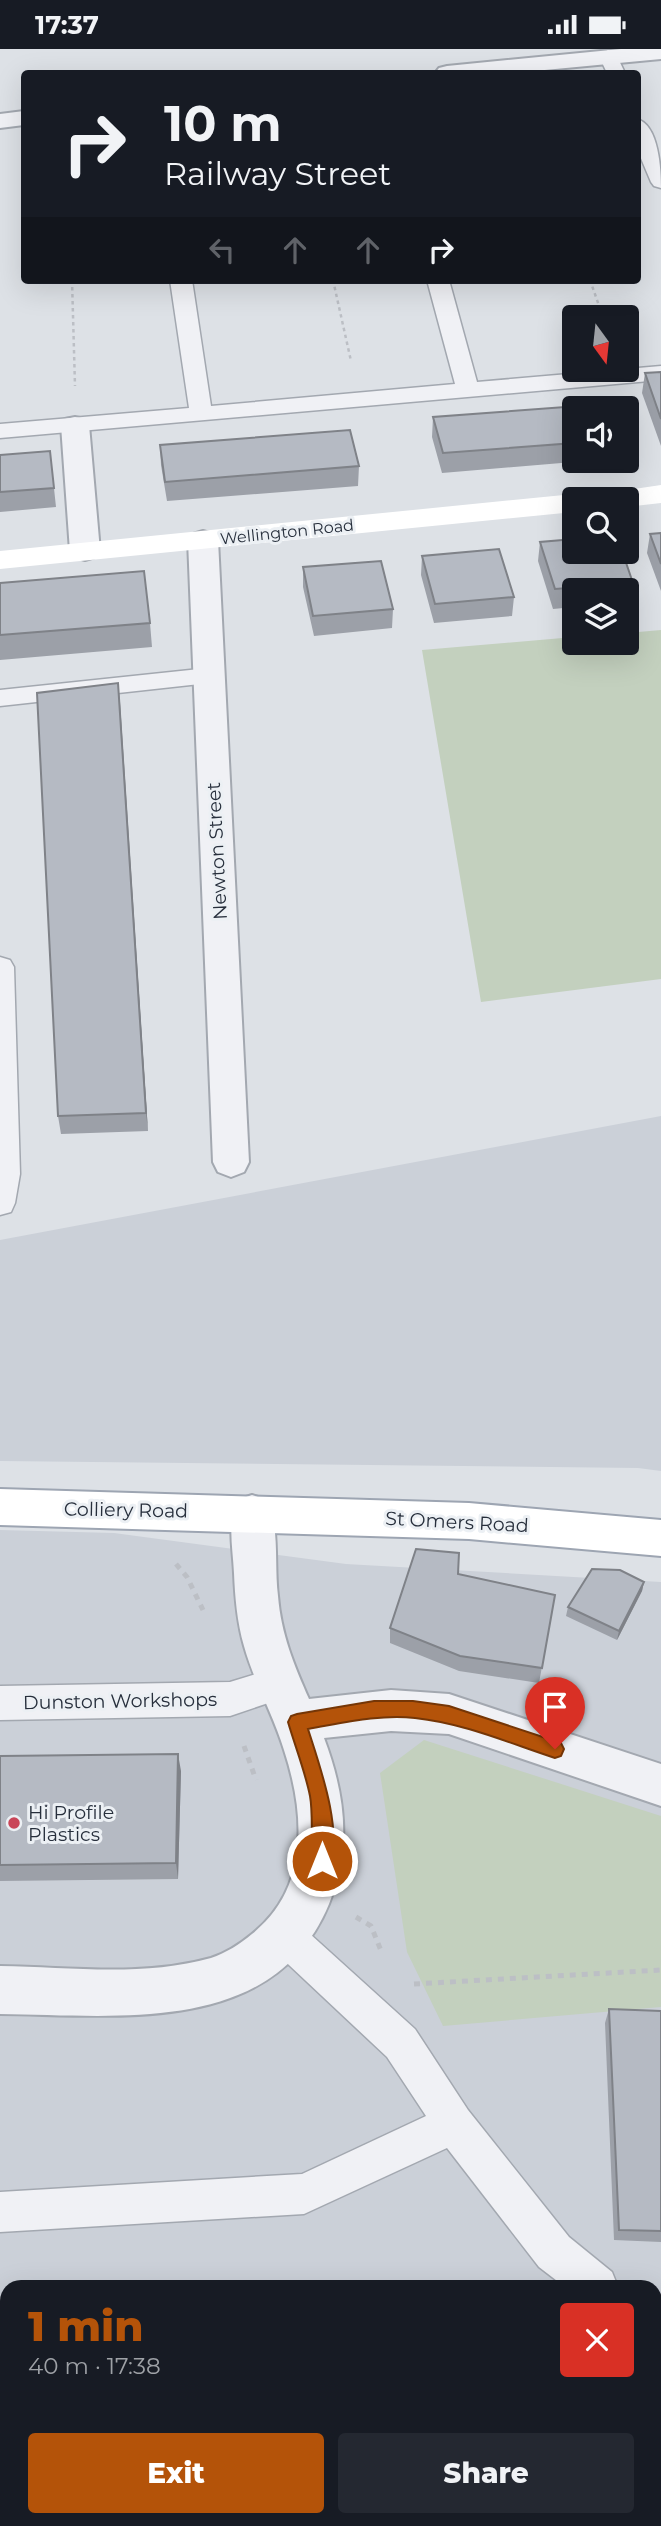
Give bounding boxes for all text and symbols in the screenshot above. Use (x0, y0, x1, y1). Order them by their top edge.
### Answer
text: 17:37 (35, 9, 99, 41)
text: 10 m (164, 94, 282, 153)
icon: right (49, 98, 140, 189)
text: Railway Street (164, 154, 391, 193)
icon: left (203, 231, 241, 269)
icon: ahead (276, 231, 314, 269)
icon: ahead (349, 231, 387, 269)
icon: right (422, 231, 460, 269)
north arrow (562, 305, 639, 381)
map controls (562, 305, 639, 655)
button: sound (562, 396, 639, 473)
button: search (562, 487, 639, 564)
street label: Wellington Road (219, 516, 355, 548)
button: layers (562, 578, 639, 655)
street label: Newton Street (202, 781, 232, 921)
street label: Colliery Road (64, 1497, 188, 1523)
street label: St Omers Road (385, 1507, 529, 1537)
pin (525, 1677, 585, 1749)
street label: Dunston Workshops (23, 1688, 217, 1714)
icon: arrive (536, 1688, 574, 1726)
place label: Hi Profile Plastics (28, 1801, 114, 1846)
marker: Hi Profile Plastics (6, 1815, 22, 1831)
position arrow (285, 1824, 359, 1898)
text: 1 min (28, 2300, 144, 2352)
button: close (560, 2303, 634, 2377)
text: 40 m · 17:38 (28, 2352, 161, 2380)
button: Exit (28, 2433, 324, 2513)
button: Share (338, 2433, 634, 2513)

